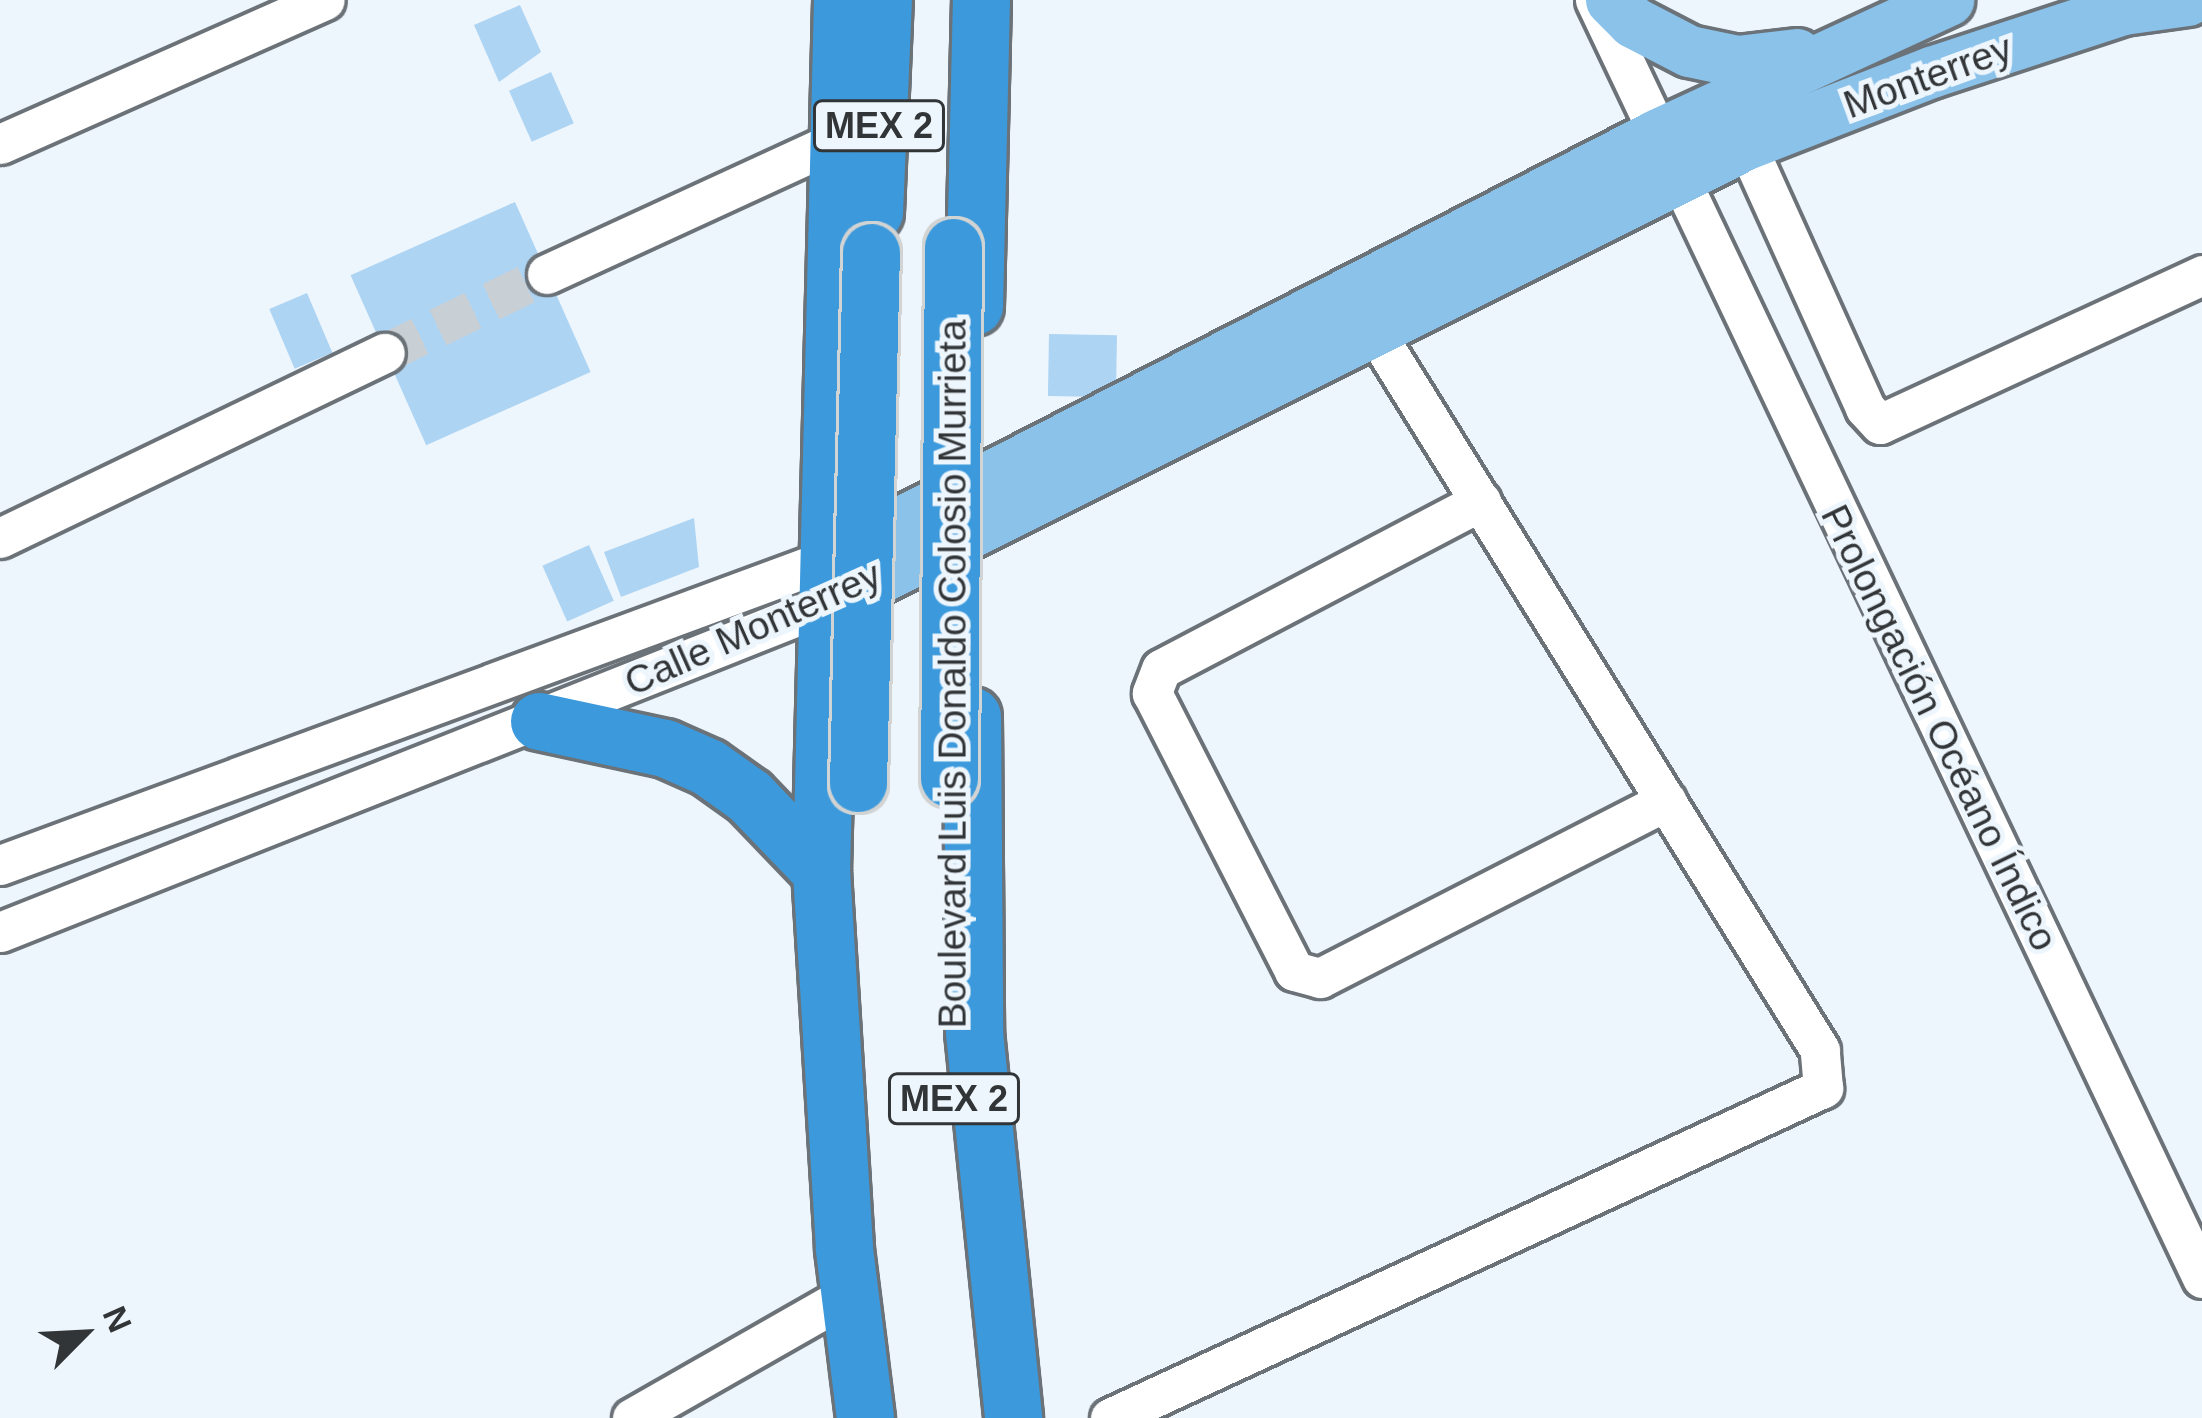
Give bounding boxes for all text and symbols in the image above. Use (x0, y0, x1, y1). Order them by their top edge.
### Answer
street label: Monterrey (1838, 25, 2018, 129)
road number: MEX 2 (810, 96, 948, 156)
street label: Boulevard Luis Donaldo Colosio Murrieta (930, 320, 976, 1028)
street label: Prolongación Océano Índico (1811, 498, 2067, 958)
street label: Calle Monterrey (618, 552, 888, 706)
road number: MEX 2 (885, 1069, 1023, 1129)
north arrow (24, 1274, 144, 1394)
text: N (96, 1301, 139, 1338)

